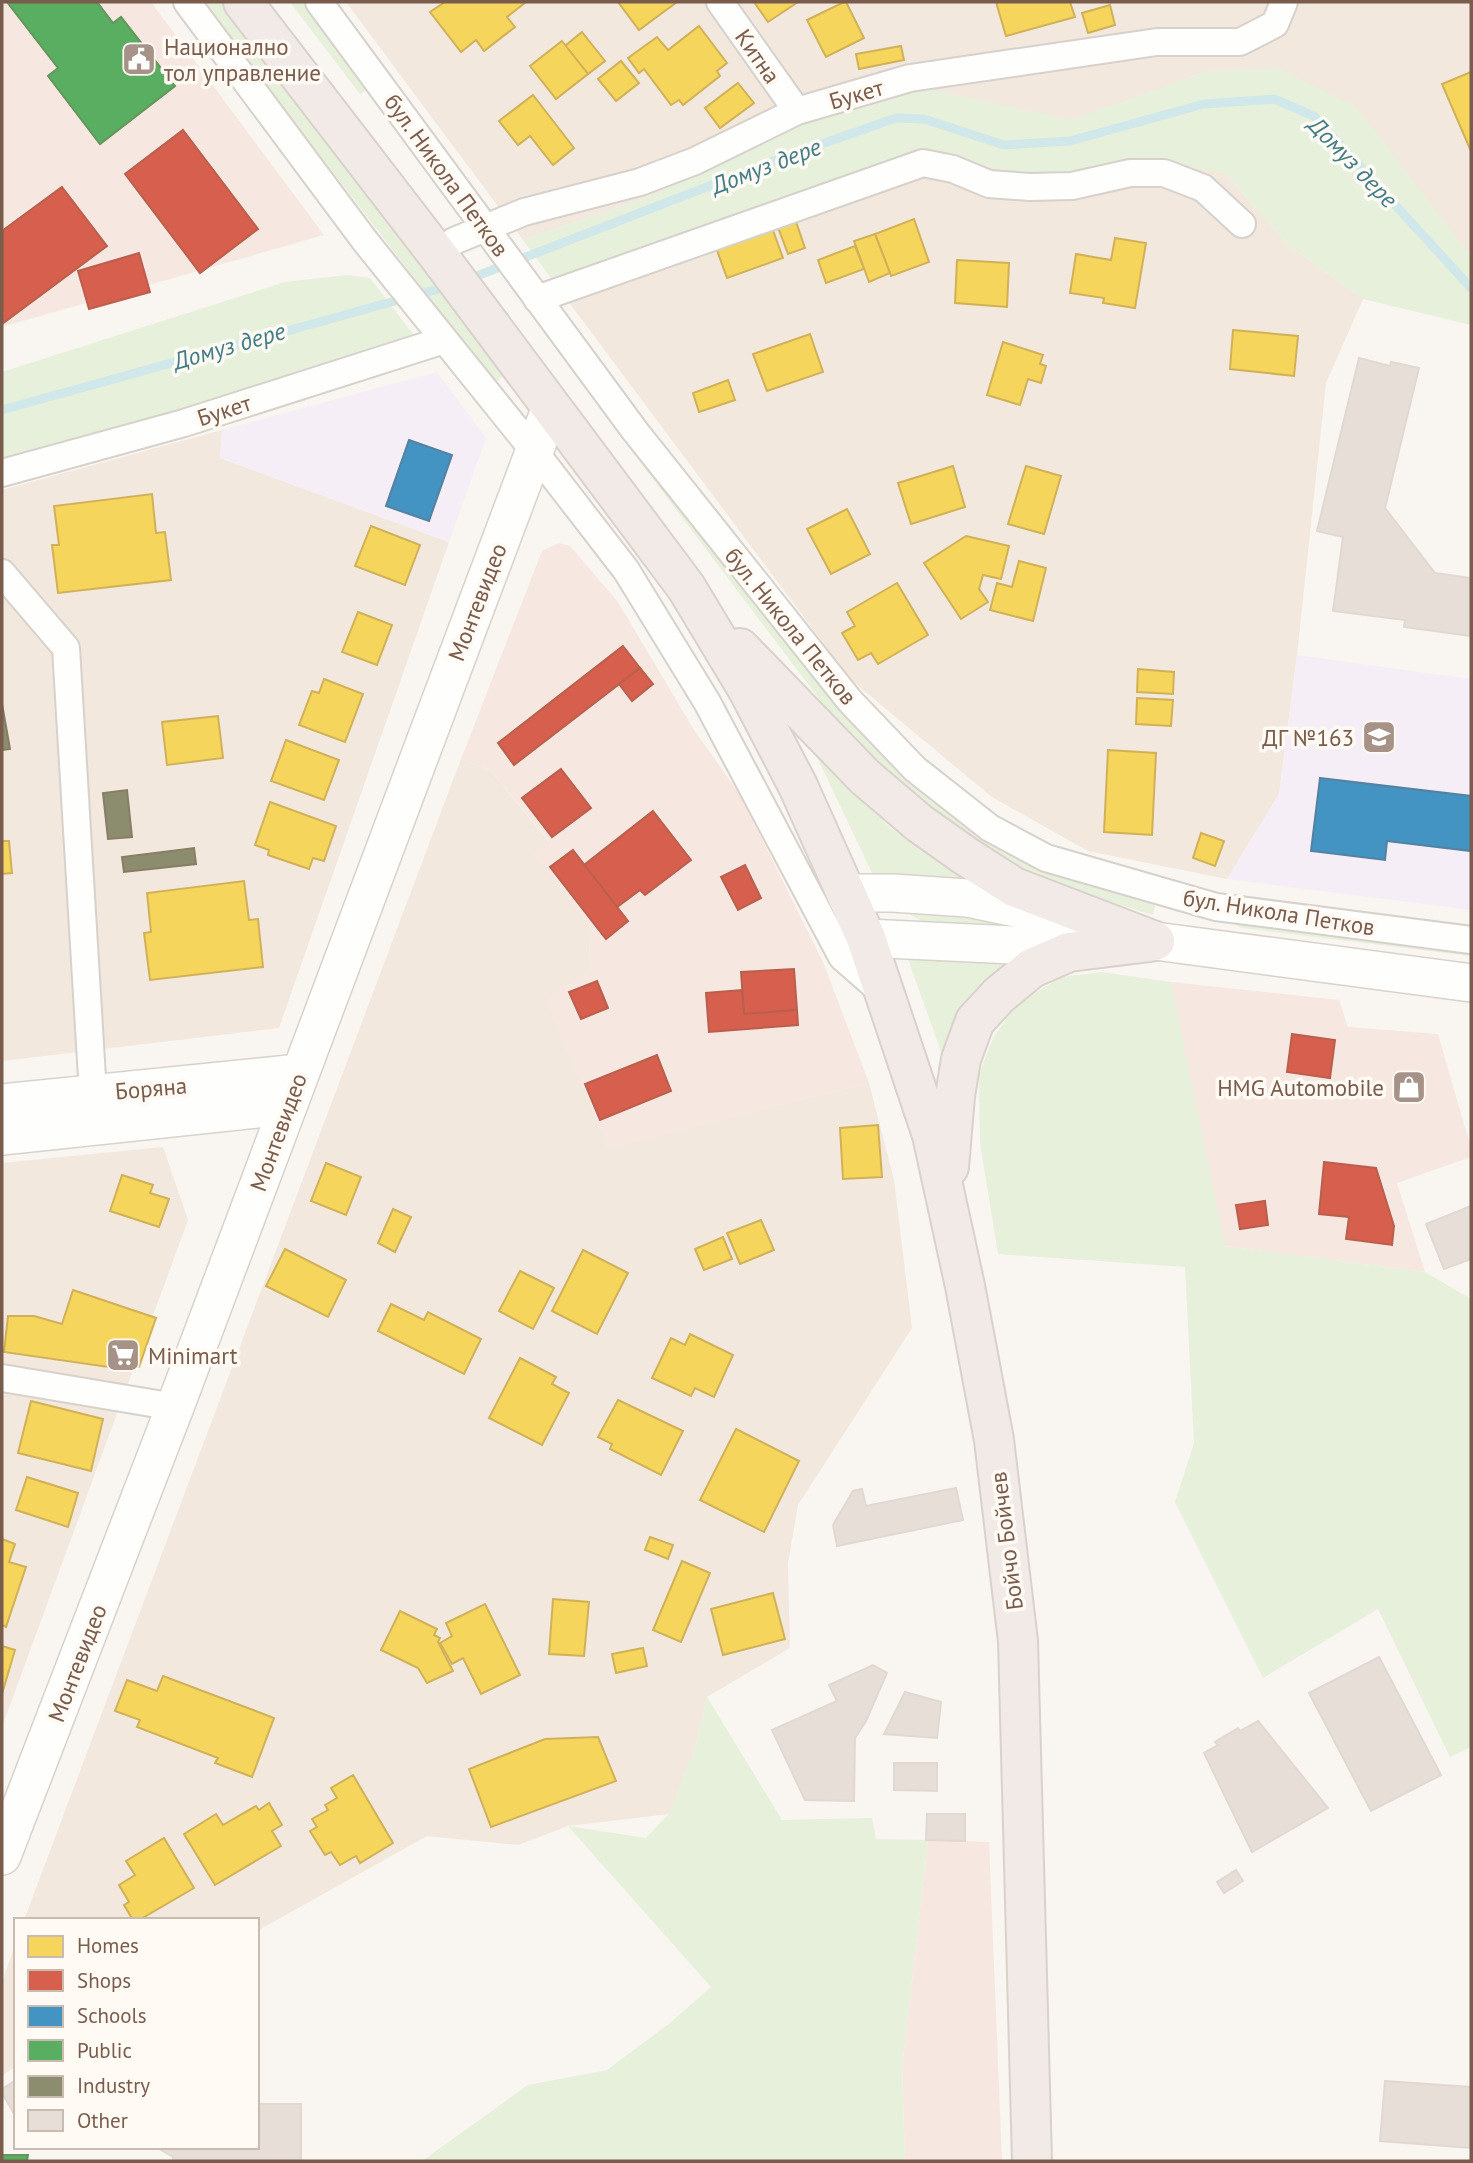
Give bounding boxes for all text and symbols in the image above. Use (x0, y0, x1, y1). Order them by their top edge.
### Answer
street label: Китна (729, 23, 787, 89)
place label: Национално тол управление (164, 32, 321, 87)
public building icon: Национално тол управление (120, 40, 158, 78)
street label: Букет (826, 72, 887, 116)
street label: бул. Никола Петков (378, 88, 516, 262)
water label: Домуз дере (1300, 108, 1404, 214)
water label: Домуз дере (705, 131, 825, 202)
water label: Домуз дере (167, 315, 289, 377)
street label: Букет (193, 387, 255, 432)
street label: Монтевидео (441, 539, 513, 665)
street label: бул. Никола Петков (719, 542, 863, 710)
school or university icon: ДГ №163 (1360, 718, 1398, 756)
place label: ДГ №163 (1262, 723, 1354, 752)
street label: бул. Никола Петков (1181, 883, 1377, 941)
shop icon: HMG Automobile (1390, 1068, 1428, 1106)
street label: Монтевидео (243, 1069, 313, 1195)
street label: Боряна (114, 1070, 188, 1106)
place label: HMG Automobile (1217, 1073, 1384, 1102)
supermarket icon: Minimart (104, 1336, 142, 1374)
place label: Minimart (148, 1341, 238, 1370)
street label: Бойчо Бойчев (983, 1470, 1029, 1612)
street label: Монтевидео (41, 1600, 113, 1726)
legend (14, 1918, 259, 2149)
text: Homes (77, 1932, 139, 1959)
text: Shops (77, 1967, 131, 1994)
text: Schools (77, 2002, 147, 2029)
text: Public (77, 2037, 132, 2064)
text: Industry (77, 2072, 150, 2099)
text: Other (77, 2107, 128, 2134)

